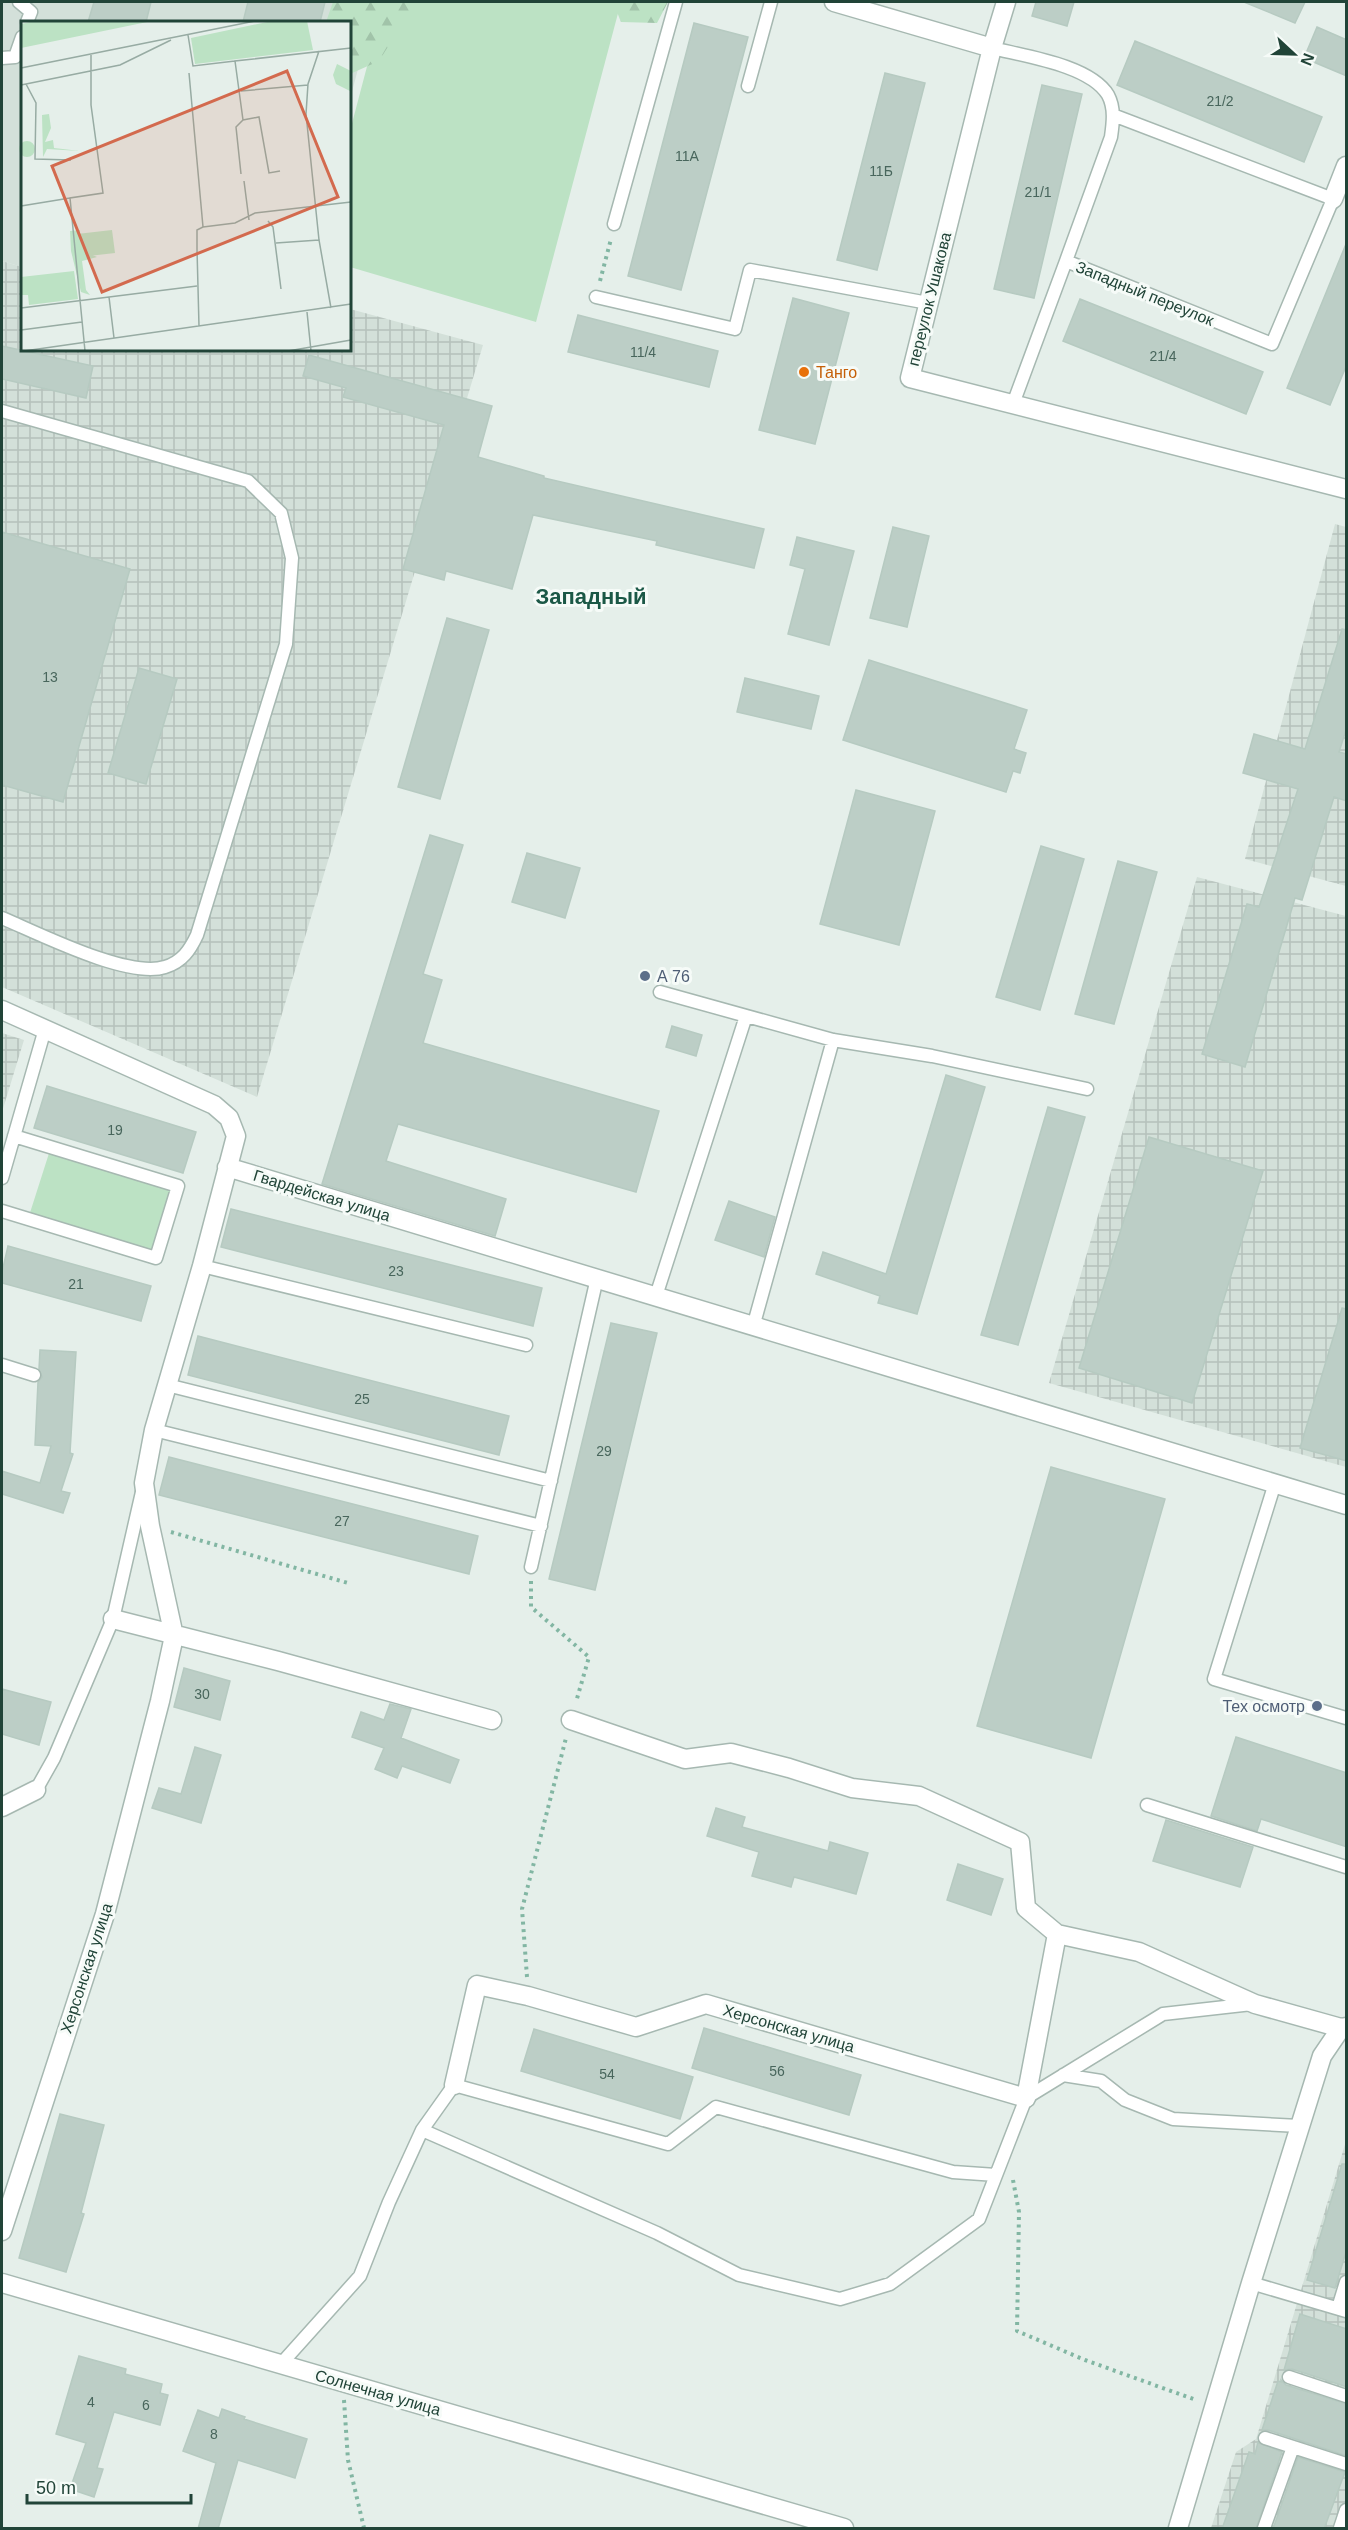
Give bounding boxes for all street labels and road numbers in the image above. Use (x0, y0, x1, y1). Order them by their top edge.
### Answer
street label: переулок Ушакова (905, 230, 954, 368)
street label: Западный переулок (1073, 258, 1217, 329)
street label: Гвардейская улица (251, 1167, 392, 1224)
street label: Херсонская улица (57, 1901, 116, 2035)
street label: Херсонская улица (721, 2002, 857, 2055)
street label: Солнечная улица (313, 2366, 443, 2419)

